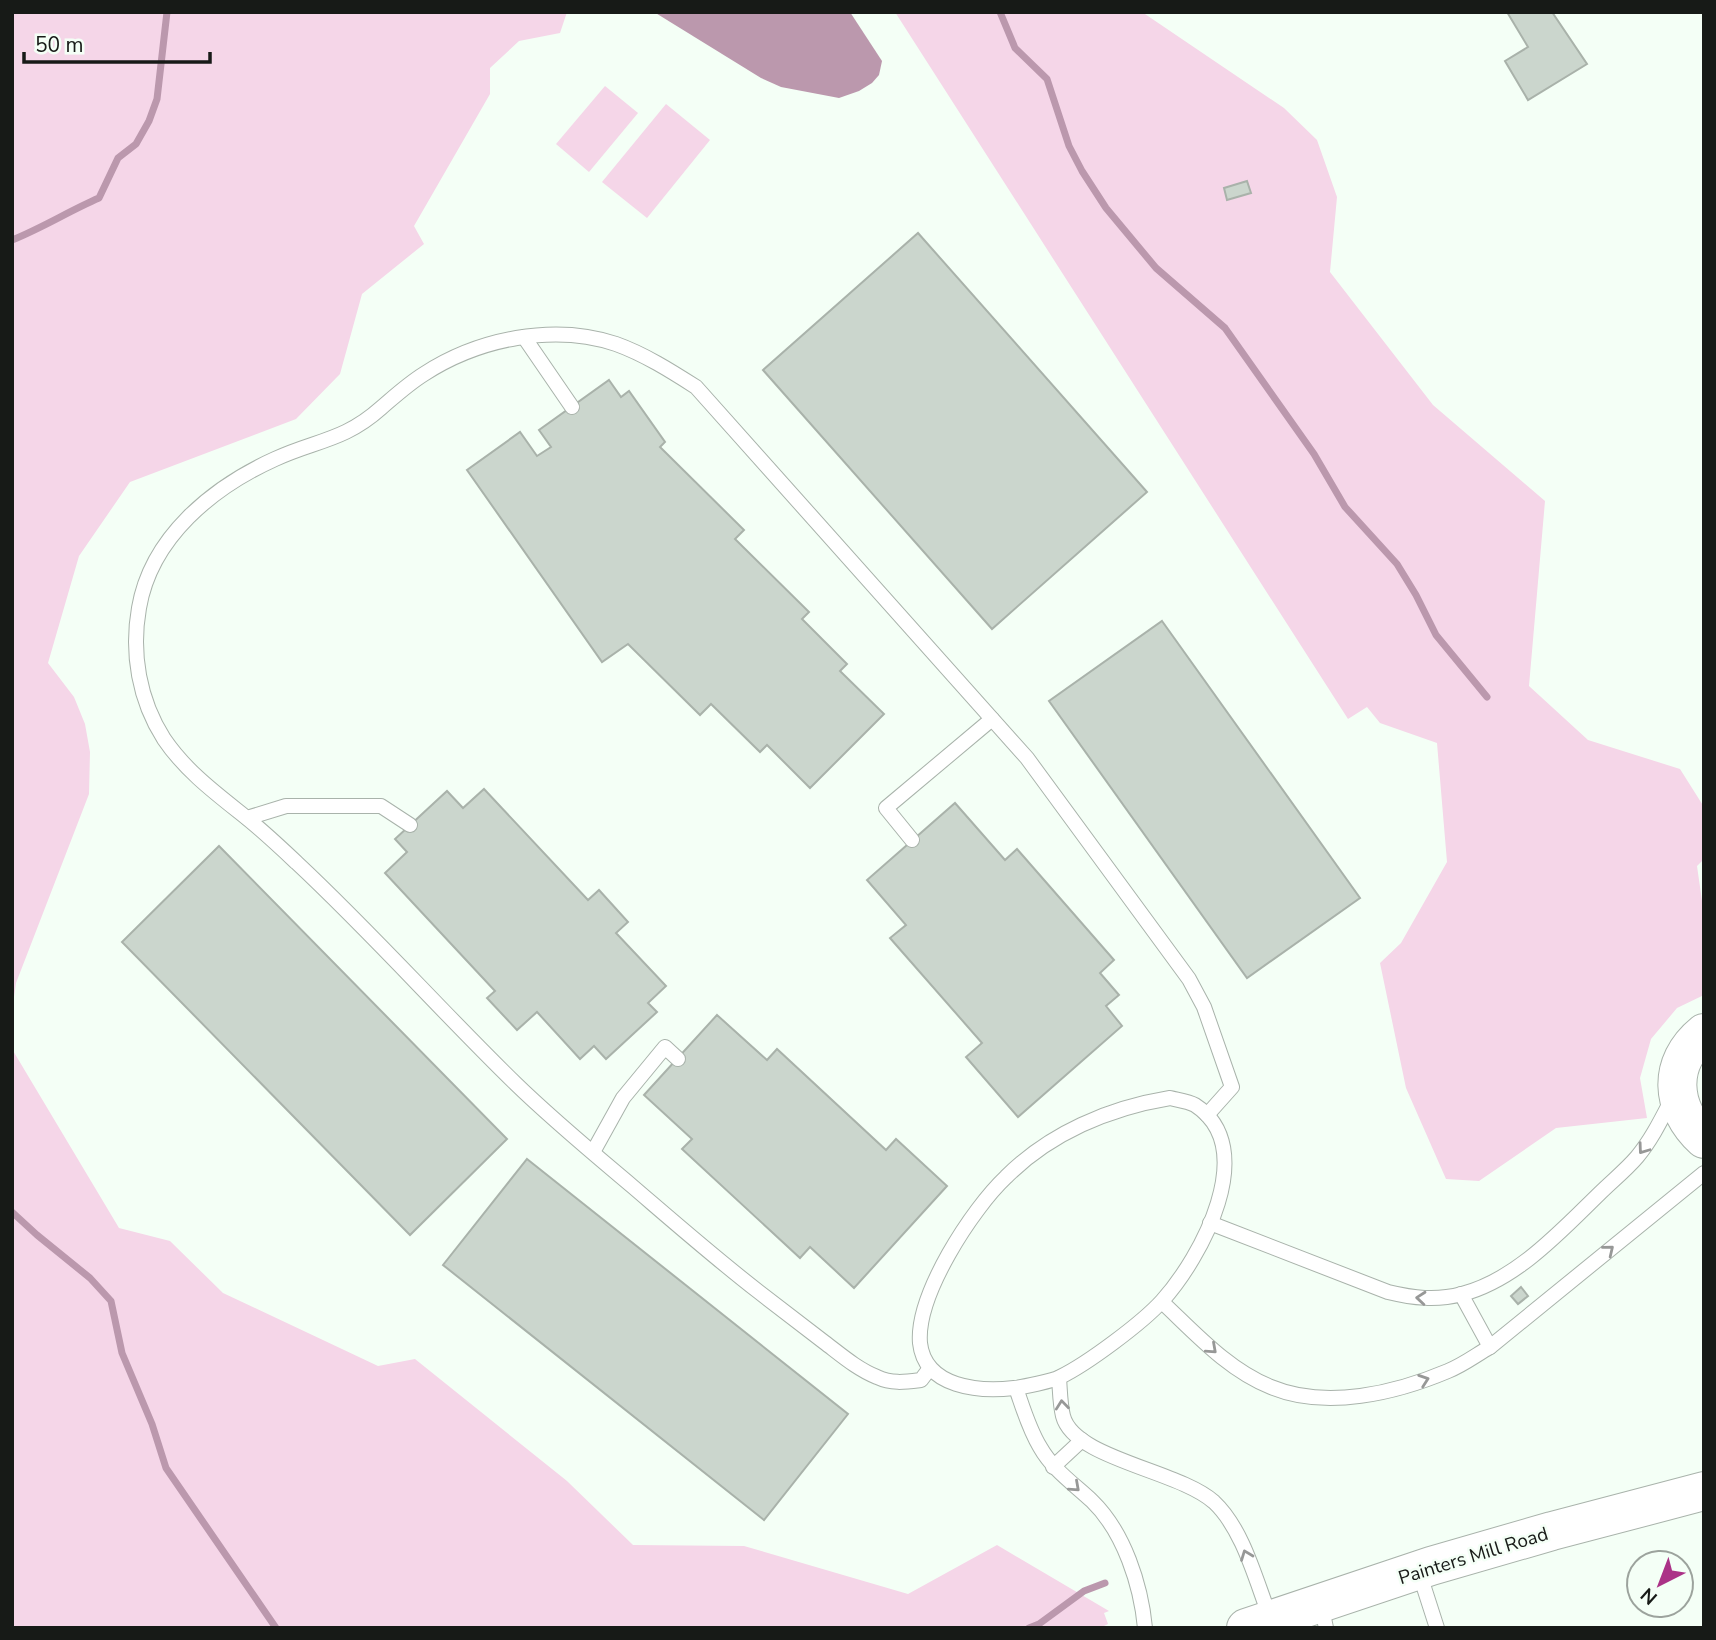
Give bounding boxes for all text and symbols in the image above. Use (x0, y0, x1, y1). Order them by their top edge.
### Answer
scale bar (24, 21, 210, 65)
text: 50 m (35, 31, 84, 59)
one-way arrow (1638, 1141, 1651, 1153)
one-way arrow (1600, 1246, 1613, 1258)
one-way arrow (1415, 1291, 1426, 1306)
one-way arrow (1203, 1340, 1216, 1353)
one-way arrow (1417, 1374, 1429, 1388)
one-way arrow (1054, 1399, 1069, 1411)
one-way arrow (1067, 1478, 1080, 1491)
street label: Painters Mill Road (1395, 1521, 1551, 1591)
north arrow (1625, 1549, 1695, 1619)
one-way arrow (1240, 1550, 1254, 1562)
text: N (1635, 1581, 1663, 1610)

